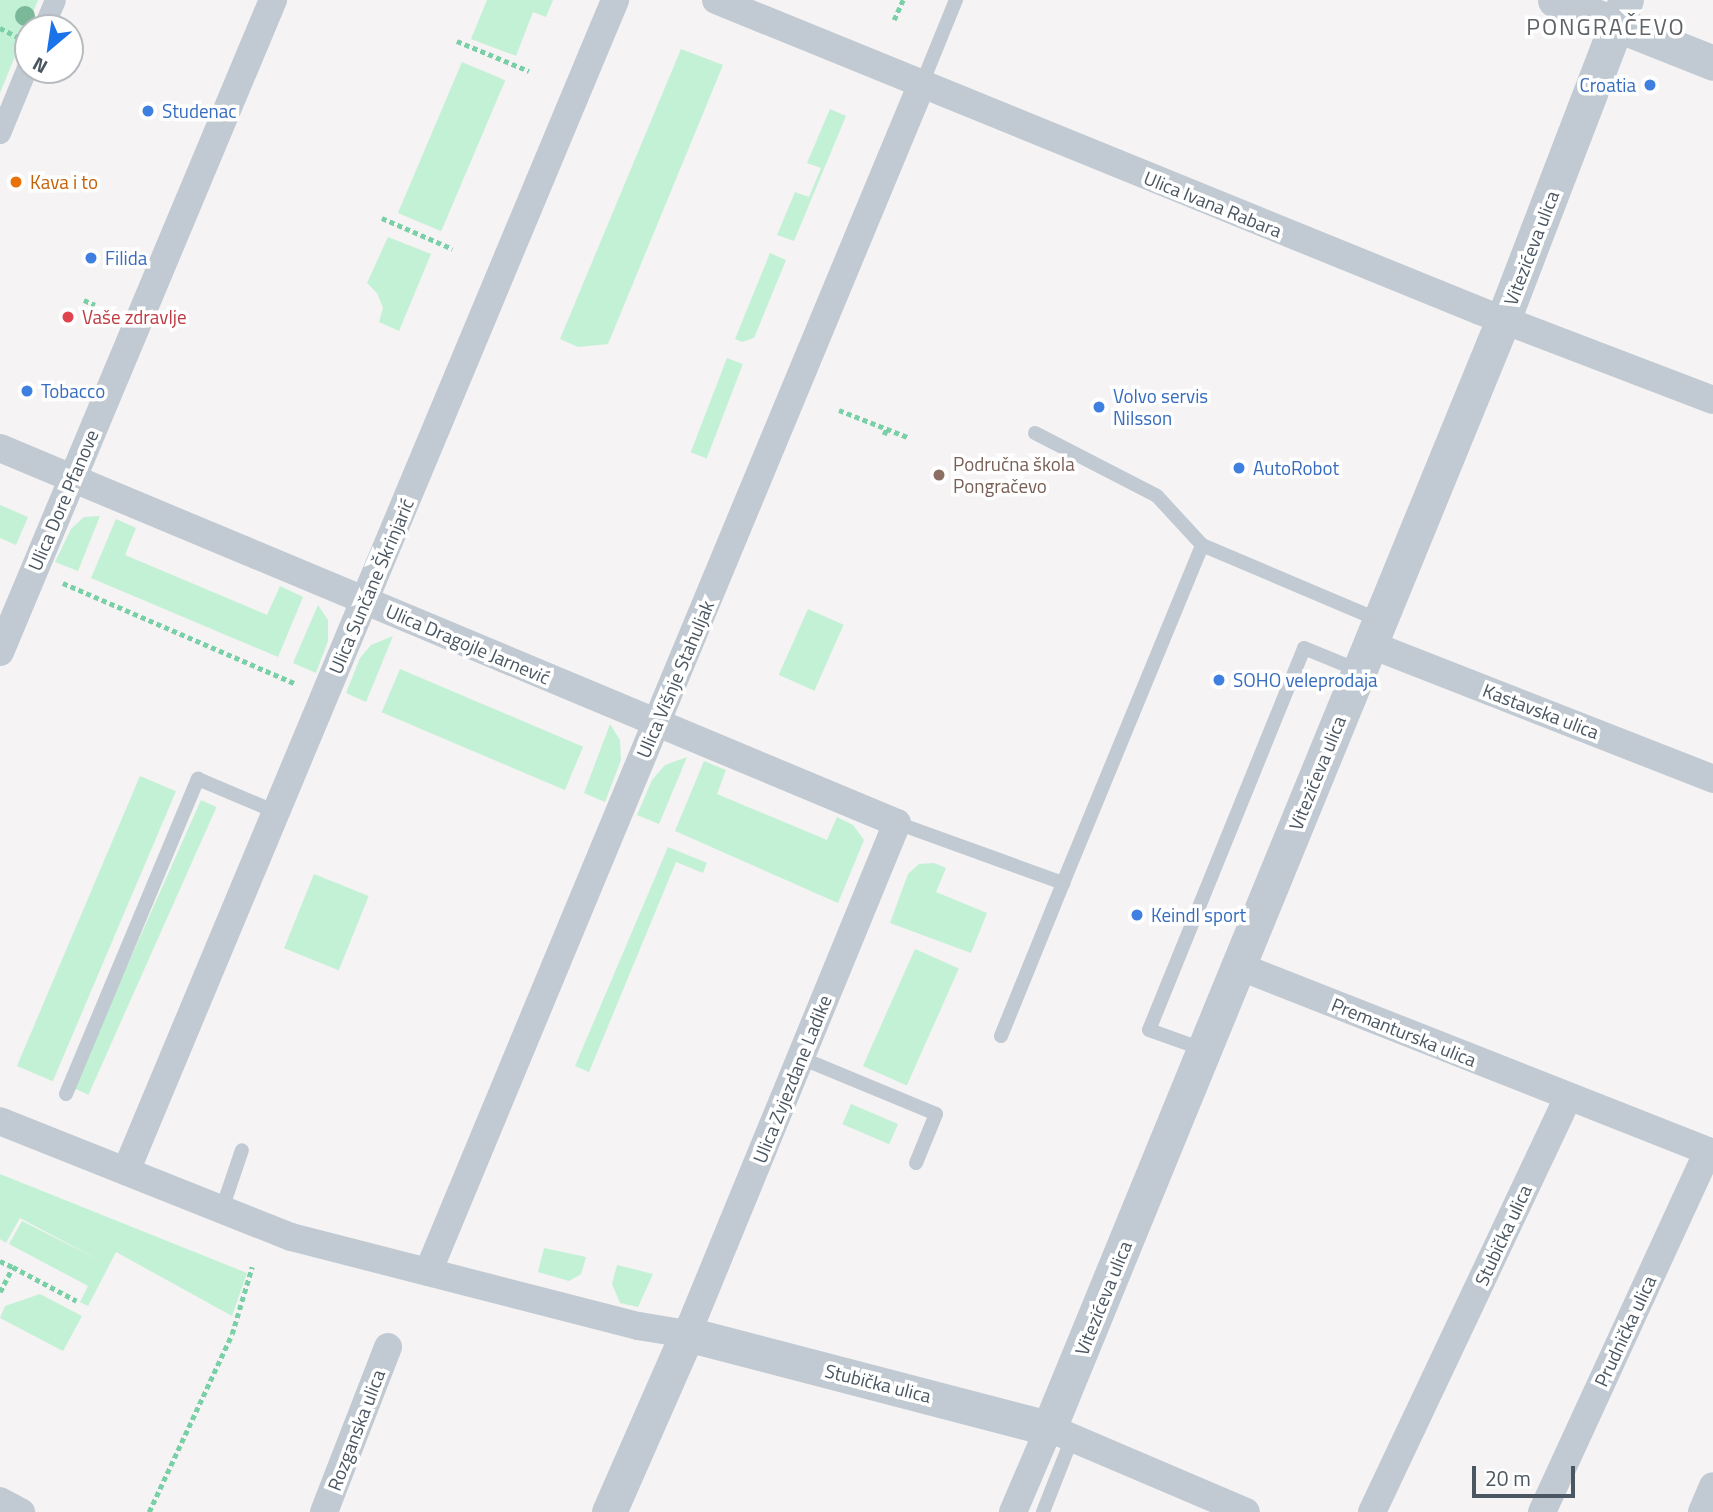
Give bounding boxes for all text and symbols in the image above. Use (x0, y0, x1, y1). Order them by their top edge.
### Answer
district label: PONGRAČEVO (1528, 13, 1684, 41)
north arrow (14, 14, 84, 84)
text: N (27, 50, 52, 82)
place label: Croatia (1579, 74, 1636, 96)
marker: Croatia (1642, 77, 1658, 93)
place label: Studenac (162, 100, 237, 122)
marker: Studenac (140, 103, 156, 119)
street label: Ulica Ivana Rabara (1141, 166, 1285, 242)
place label: Kava i to (30, 171, 98, 193)
marker: Kava i to (8, 174, 24, 190)
street label: Vitezićeva ulica (1499, 187, 1563, 309)
place label: Filida (105, 247, 147, 269)
marker: Filida (83, 250, 99, 266)
place label: Vaše zdravlje (82, 306, 187, 328)
marker: Vaše zdravlje (60, 309, 76, 325)
place label: Tobacco (41, 380, 105, 402)
marker: Tobacco (19, 383, 35, 399)
place label: Volvo servis Nilsson (1113, 385, 1208, 429)
marker: Volvo servis Nilsson (1091, 399, 1107, 415)
street label: Ulica Dore Pfanove (23, 426, 103, 574)
place label: Područna škola Pongračevo (953, 453, 1075, 497)
place label: AutoRobot (1253, 457, 1339, 479)
marker: AutoRobot (1231, 460, 1247, 476)
marker: Područna škola Pongračevo (931, 467, 947, 483)
street label: Ulica Sunčane Škrinjarić (324, 495, 418, 677)
street label: Ulica Višnje Stahuljak (632, 597, 718, 761)
street label: Ulica Dragojle Jarnević (383, 599, 553, 689)
place label: SOHO veleprodaja (1233, 669, 1378, 691)
marker: SOHO veleprodaja (1211, 672, 1227, 688)
street label: Kastavska ulica (1480, 678, 1602, 744)
street label: Vitezićeva ulica (1284, 713, 1350, 833)
place label: Keindl sport (1151, 904, 1246, 926)
marker: Keindl sport (1129, 907, 1145, 923)
street label: Ulica Zvjezdane Ladike (748, 992, 836, 1166)
street label: Premanturska ulica (1328, 993, 1480, 1071)
street label: Stubička ulica (1470, 1181, 1536, 1289)
street label: Vitezićeva ulica (1070, 1238, 1136, 1358)
street label: Prudnička ulica (1589, 1272, 1661, 1390)
street label: Stubička ulica (823, 1359, 933, 1407)
street label: Rozganska ulica (322, 1366, 390, 1494)
scale bar (1475, 1452, 1578, 1496)
text: 20 m (1485, 1462, 1531, 1494)

